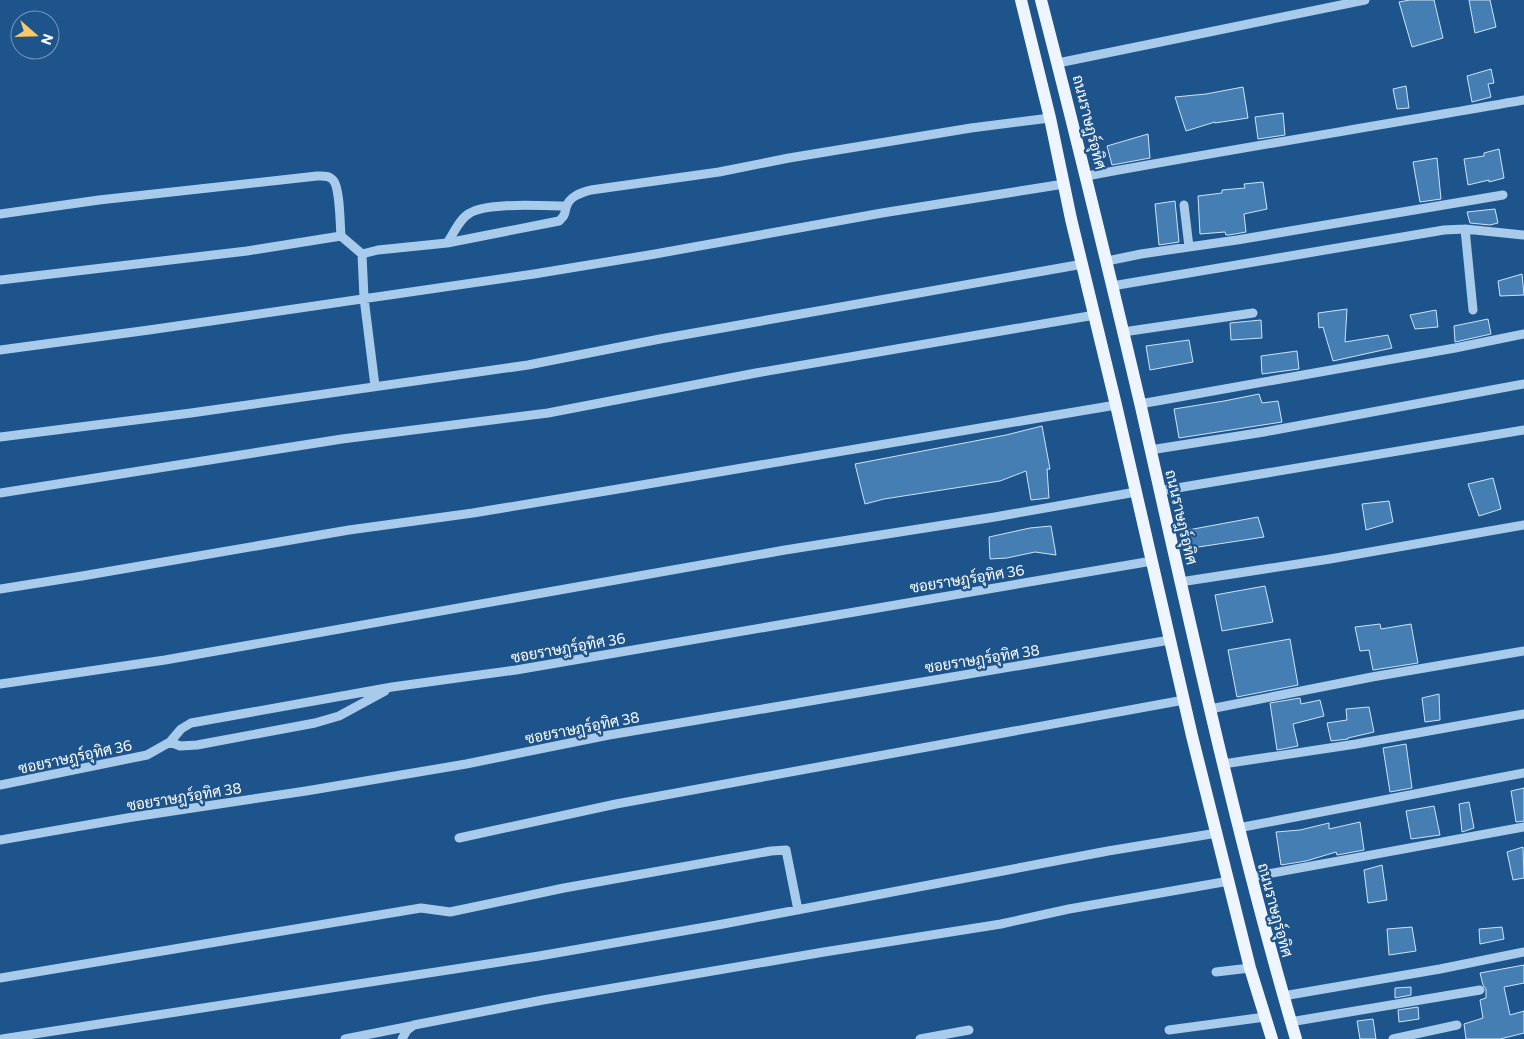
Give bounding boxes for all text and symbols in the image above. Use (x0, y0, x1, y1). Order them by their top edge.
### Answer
north arrow (10, 10, 60, 60)
text: N (38, 32, 57, 47)
street label: ถนนราษฎร์อุทิศ (1067, 73, 1110, 172)
street label: ถนนราษฎร์อุทิศ (1159, 468, 1202, 567)
street label: ซอยราษฎร์อุทิศ 36 (908, 560, 1026, 599)
street label: ซอยราษฎร์อุทิศ 36 (509, 628, 627, 669)
street label: ซอยราษฎร์อุทิศ 38 (923, 640, 1041, 679)
street label: ซอยราษฎร์อุทิศ 38 (523, 707, 641, 750)
street label: ซอยราษฎร์อุทิศ 36 (16, 735, 134, 780)
street label: ซอยราษฎร์อุทิศ 38 (125, 778, 243, 817)
street label: ถนนราษฎร์อุทิศ (1252, 861, 1297, 960)

